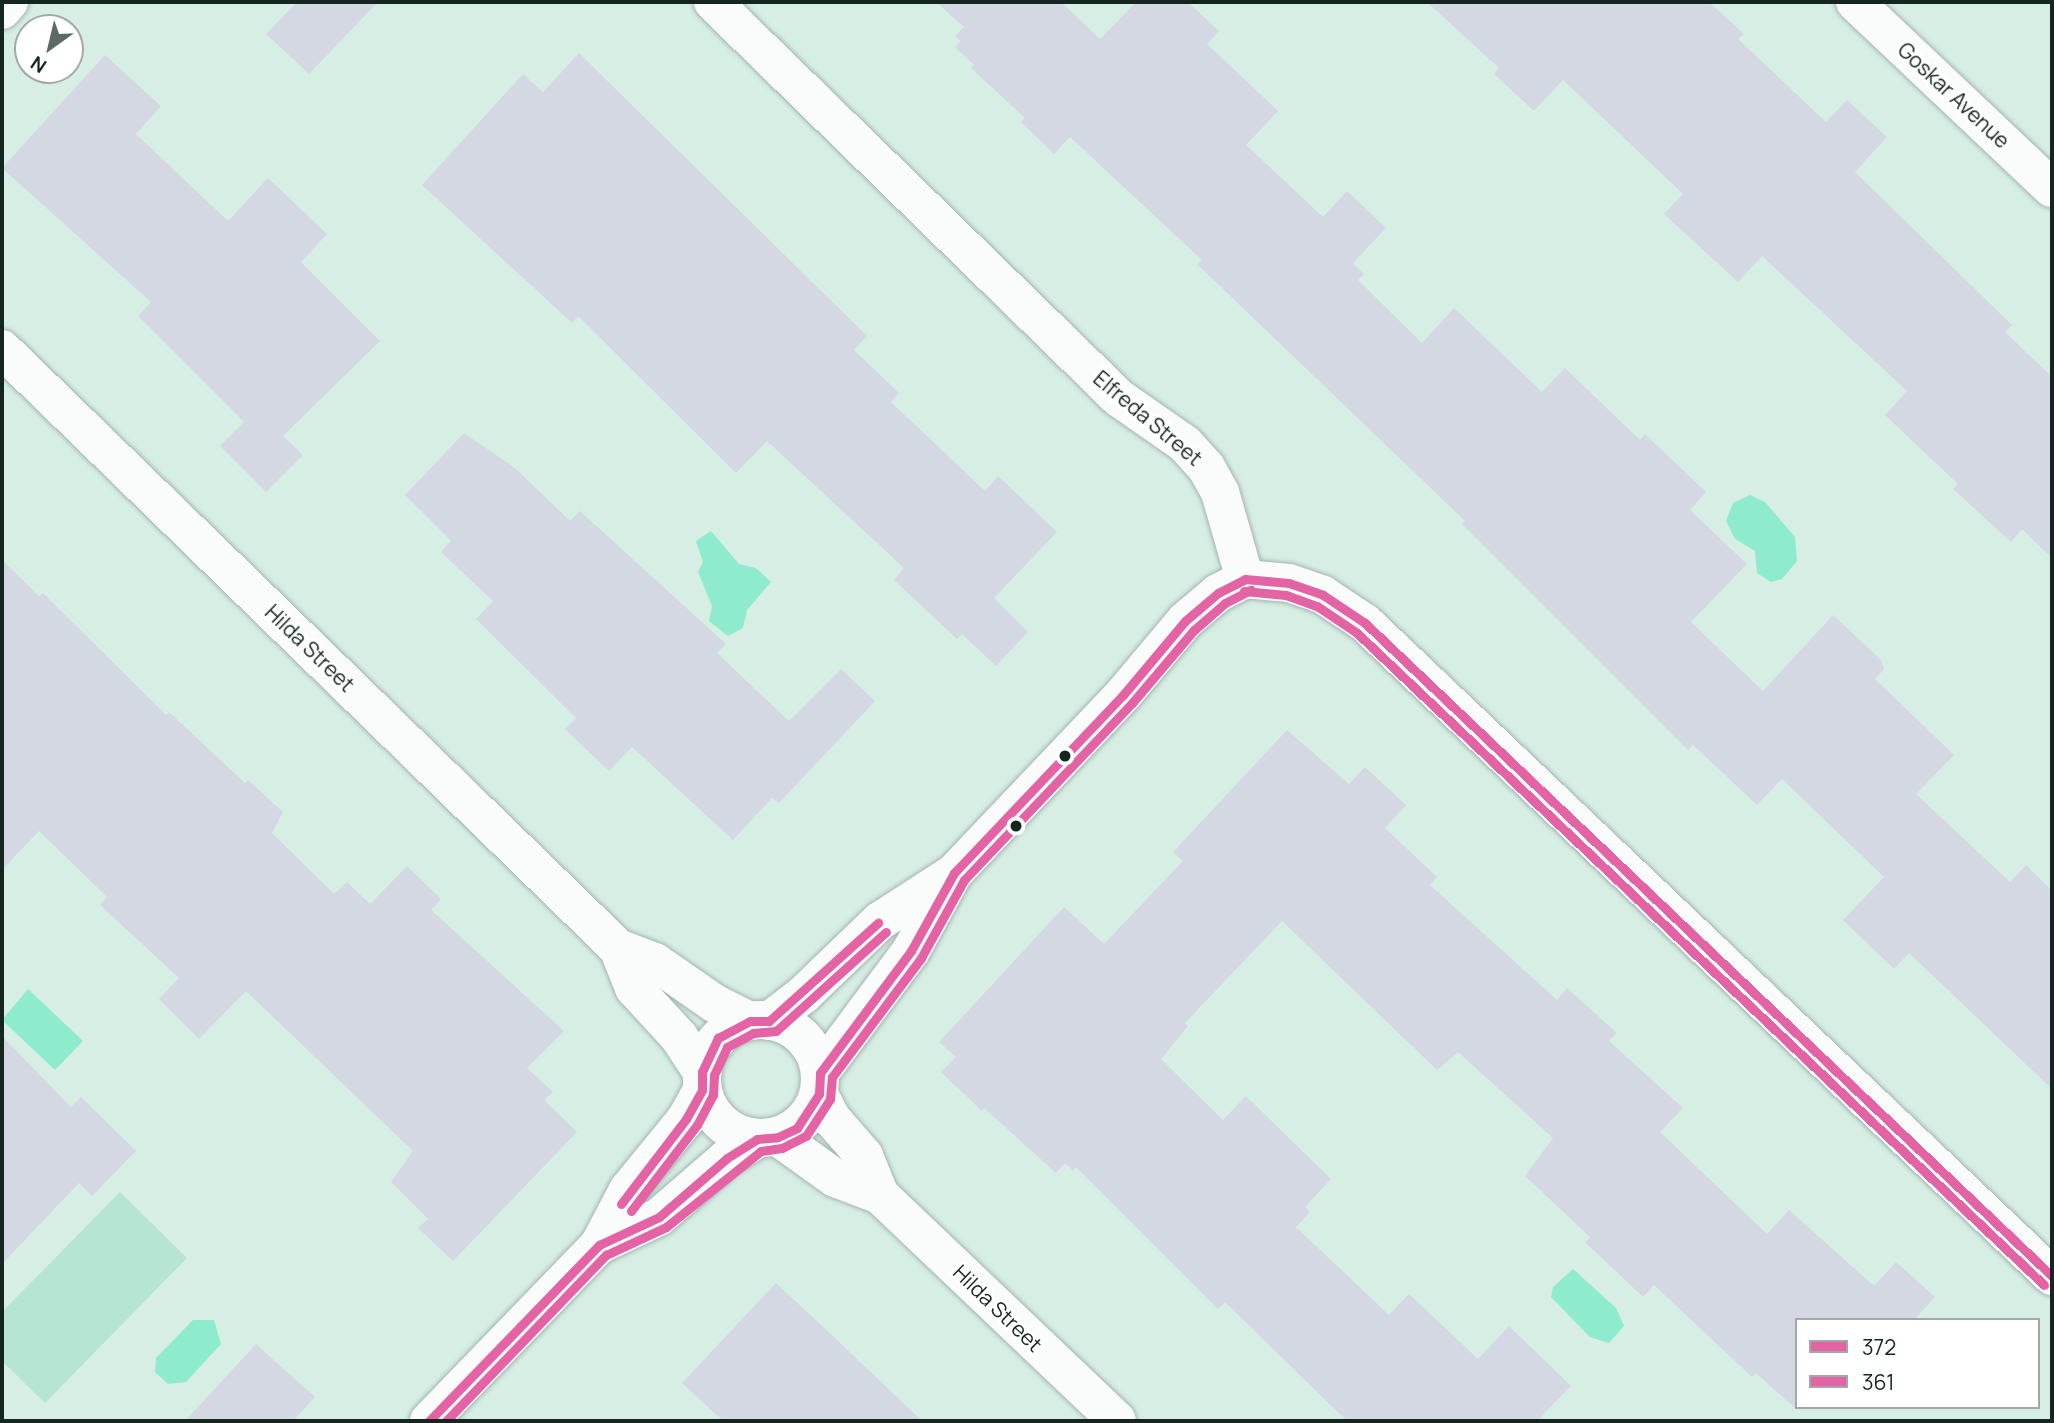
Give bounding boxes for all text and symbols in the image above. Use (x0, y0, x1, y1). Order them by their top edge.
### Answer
north arrow (14, 14, 84, 84)
street label: Goskar Avenue (1893, 37, 2015, 153)
text: N (25, 50, 51, 79)
street label: Elfreda Street (1089, 365, 1207, 471)
street label: Hilda Street (260, 599, 360, 697)
unlabelled marker (1058, 749, 1072, 763)
unlabelled marker (1009, 819, 1023, 833)
street label: Hilda Street (948, 1259, 1048, 1357)
legend (1795, 1318, 2040, 1409)
text: 372 (1862, 1333, 1896, 1361)
text: 361 (1862, 1368, 1895, 1396)

